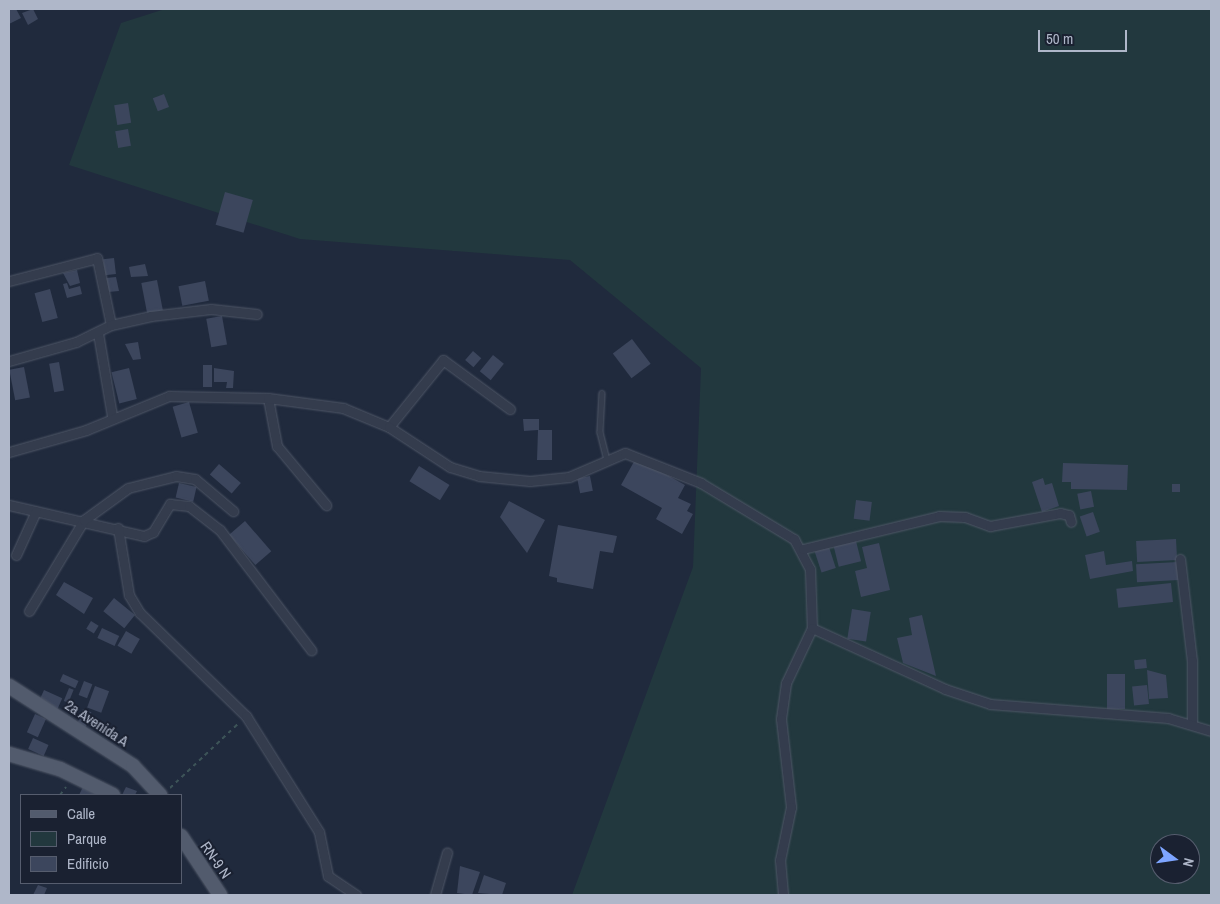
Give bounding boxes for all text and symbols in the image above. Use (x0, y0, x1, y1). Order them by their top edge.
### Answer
scale bar (1040, 20, 1129, 52)
text: 50 m (1046, 28, 1073, 49)
street label: 2a Avenida A (61, 695, 133, 751)
legend (20, 794, 182, 884)
text: Calle (67, 803, 95, 824)
text: Parque (67, 828, 107, 849)
north arrow (1150, 834, 1200, 884)
street label: RN-9 N (197, 838, 235, 882)
text: Edificio (67, 853, 109, 874)
text: N (1179, 856, 1198, 869)

